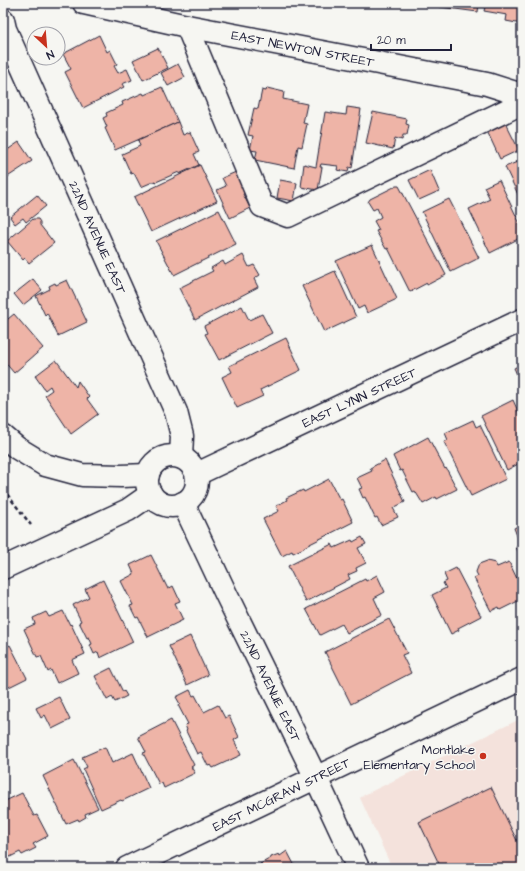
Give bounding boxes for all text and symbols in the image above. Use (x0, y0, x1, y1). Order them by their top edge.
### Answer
north arrow (26, 26, 66, 66)
street label: EAST NEWTON STREET (230, 26, 377, 72)
scale bar (371, 26, 451, 52)
text: 20 m (377, 32, 406, 49)
text: N (44, 46, 57, 63)
street label: 22ND AVENUE EAST (64, 178, 130, 297)
street label: EAST LYNN STREET (299, 363, 420, 432)
street label: 22ND AVENUE EAST (235, 628, 305, 746)
place label: Montlake Elementary School (364, 741, 475, 775)
marker: Montlake Elementary School (478, 751, 488, 761)
street label: EAST MCGRAW STREET (210, 753, 354, 836)

